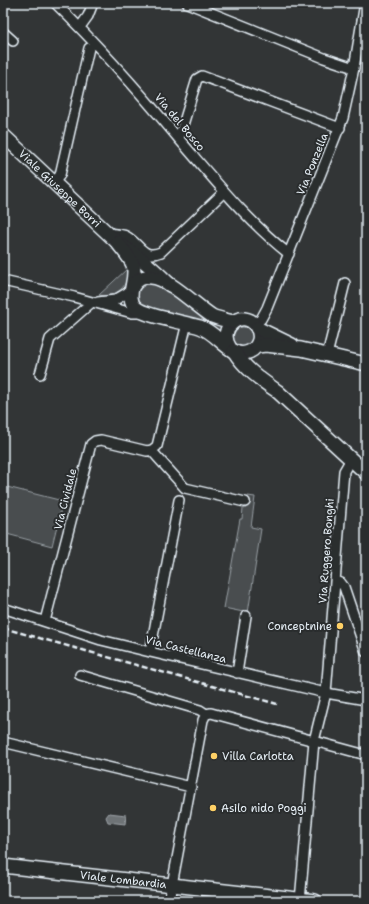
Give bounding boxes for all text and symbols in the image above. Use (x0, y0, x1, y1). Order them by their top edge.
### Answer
street label: Via del Bosco (151, 90, 208, 155)
street label: Via Ponzella (293, 131, 332, 198)
street label: Viale Giuseppe Borri (15, 146, 104, 231)
street label: Via Cividale (51, 467, 80, 531)
street label: Via Ruggero Bonghi (315, 498, 338, 604)
place label: Conceptnine (267, 619, 332, 634)
marker: Conceptnine (335, 621, 345, 631)
street label: Via Castellanza (144, 632, 228, 667)
place label: Villa Carlotta (222, 749, 294, 764)
marker: Villa Carlotta (209, 751, 219, 761)
place label: Asilo nido Poggi (221, 801, 307, 816)
marker: Asilo nido Poggi (208, 803, 218, 813)
street label: Viale Lombardia (79, 868, 167, 892)

